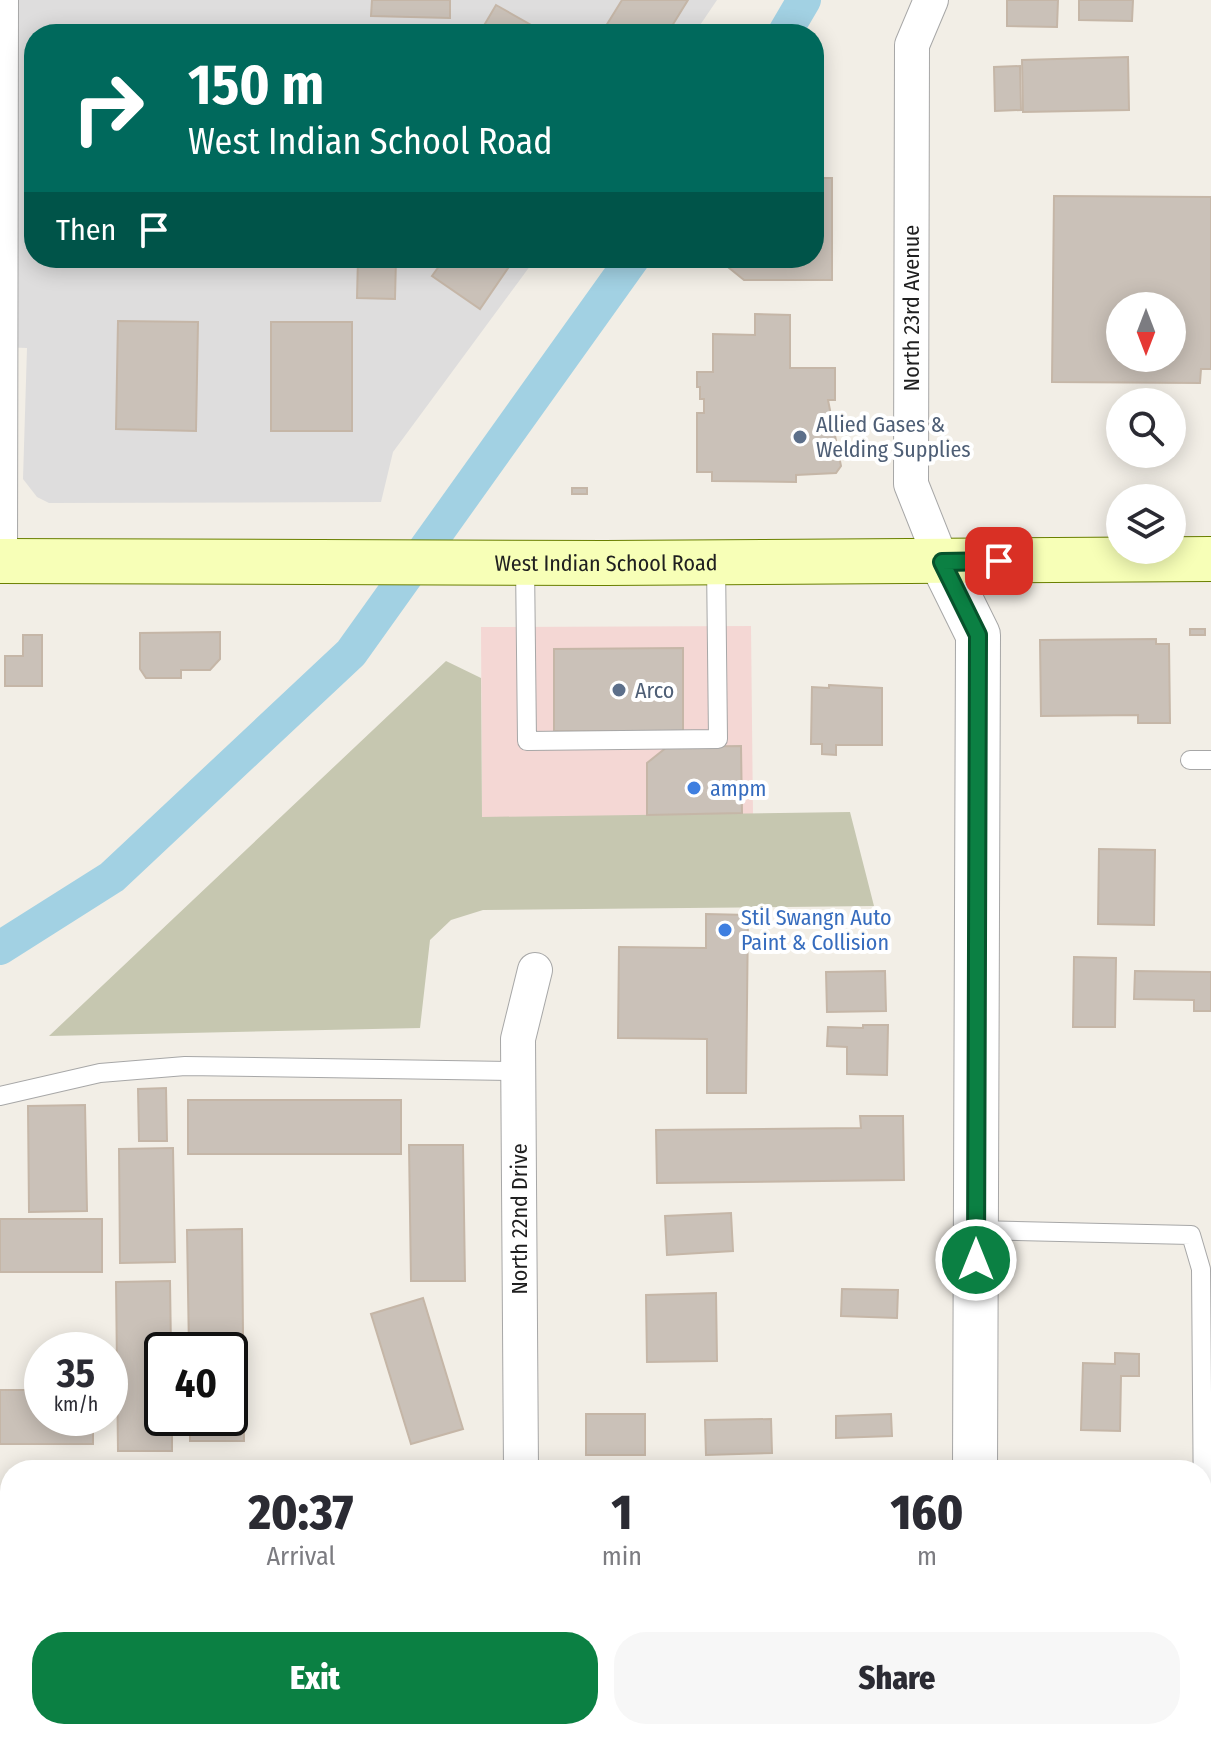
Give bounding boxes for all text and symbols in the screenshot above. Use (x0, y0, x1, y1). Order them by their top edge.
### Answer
text: 150 m (188, 52, 324, 119)
icon: right (56, 56, 160, 160)
text: West Indian School Road (188, 120, 553, 164)
icon: arrive (132, 208, 176, 252)
text: Then (56, 212, 116, 248)
street label: North 23rd Avenue (898, 225, 925, 391)
north arrow (1106, 292, 1186, 372)
map controls (1106, 292, 1186, 564)
button: search (1106, 388, 1186, 468)
place label: Allied Gases & Welding Supplies (816, 411, 971, 463)
marker: Allied Gases & Welding Supplies (791, 428, 809, 446)
button: layers (1106, 484, 1186, 564)
pin (965, 527, 1033, 595)
icon: arrive (977, 539, 1021, 583)
street label: West Indian School Road (494, 549, 718, 577)
place label: Arco (635, 677, 674, 704)
marker: Arco (610, 681, 628, 699)
place label: ampm (710, 775, 766, 802)
marker: ampm (685, 779, 703, 797)
place label: Stil Swangn Auto Paint & Collision (741, 904, 892, 956)
marker: Stil Swangn Auto Paint & Collision (716, 921, 734, 939)
street label: North 22nd Drive (506, 1143, 533, 1295)
position arrow (934, 1218, 1018, 1302)
speed limit sign: 40 (144, 1332, 248, 1436)
text: 35 (57, 1350, 95, 1398)
text: km/h (54, 1392, 98, 1416)
text: 20:37 (249, 1484, 353, 1542)
text: 1 (611, 1484, 632, 1542)
text: 160 (891, 1484, 963, 1542)
text: Arrival (266, 1541, 335, 1572)
text: min (602, 1541, 642, 1572)
text: m (917, 1541, 937, 1572)
button: Exit (32, 1632, 598, 1724)
button: Share (614, 1632, 1180, 1724)

